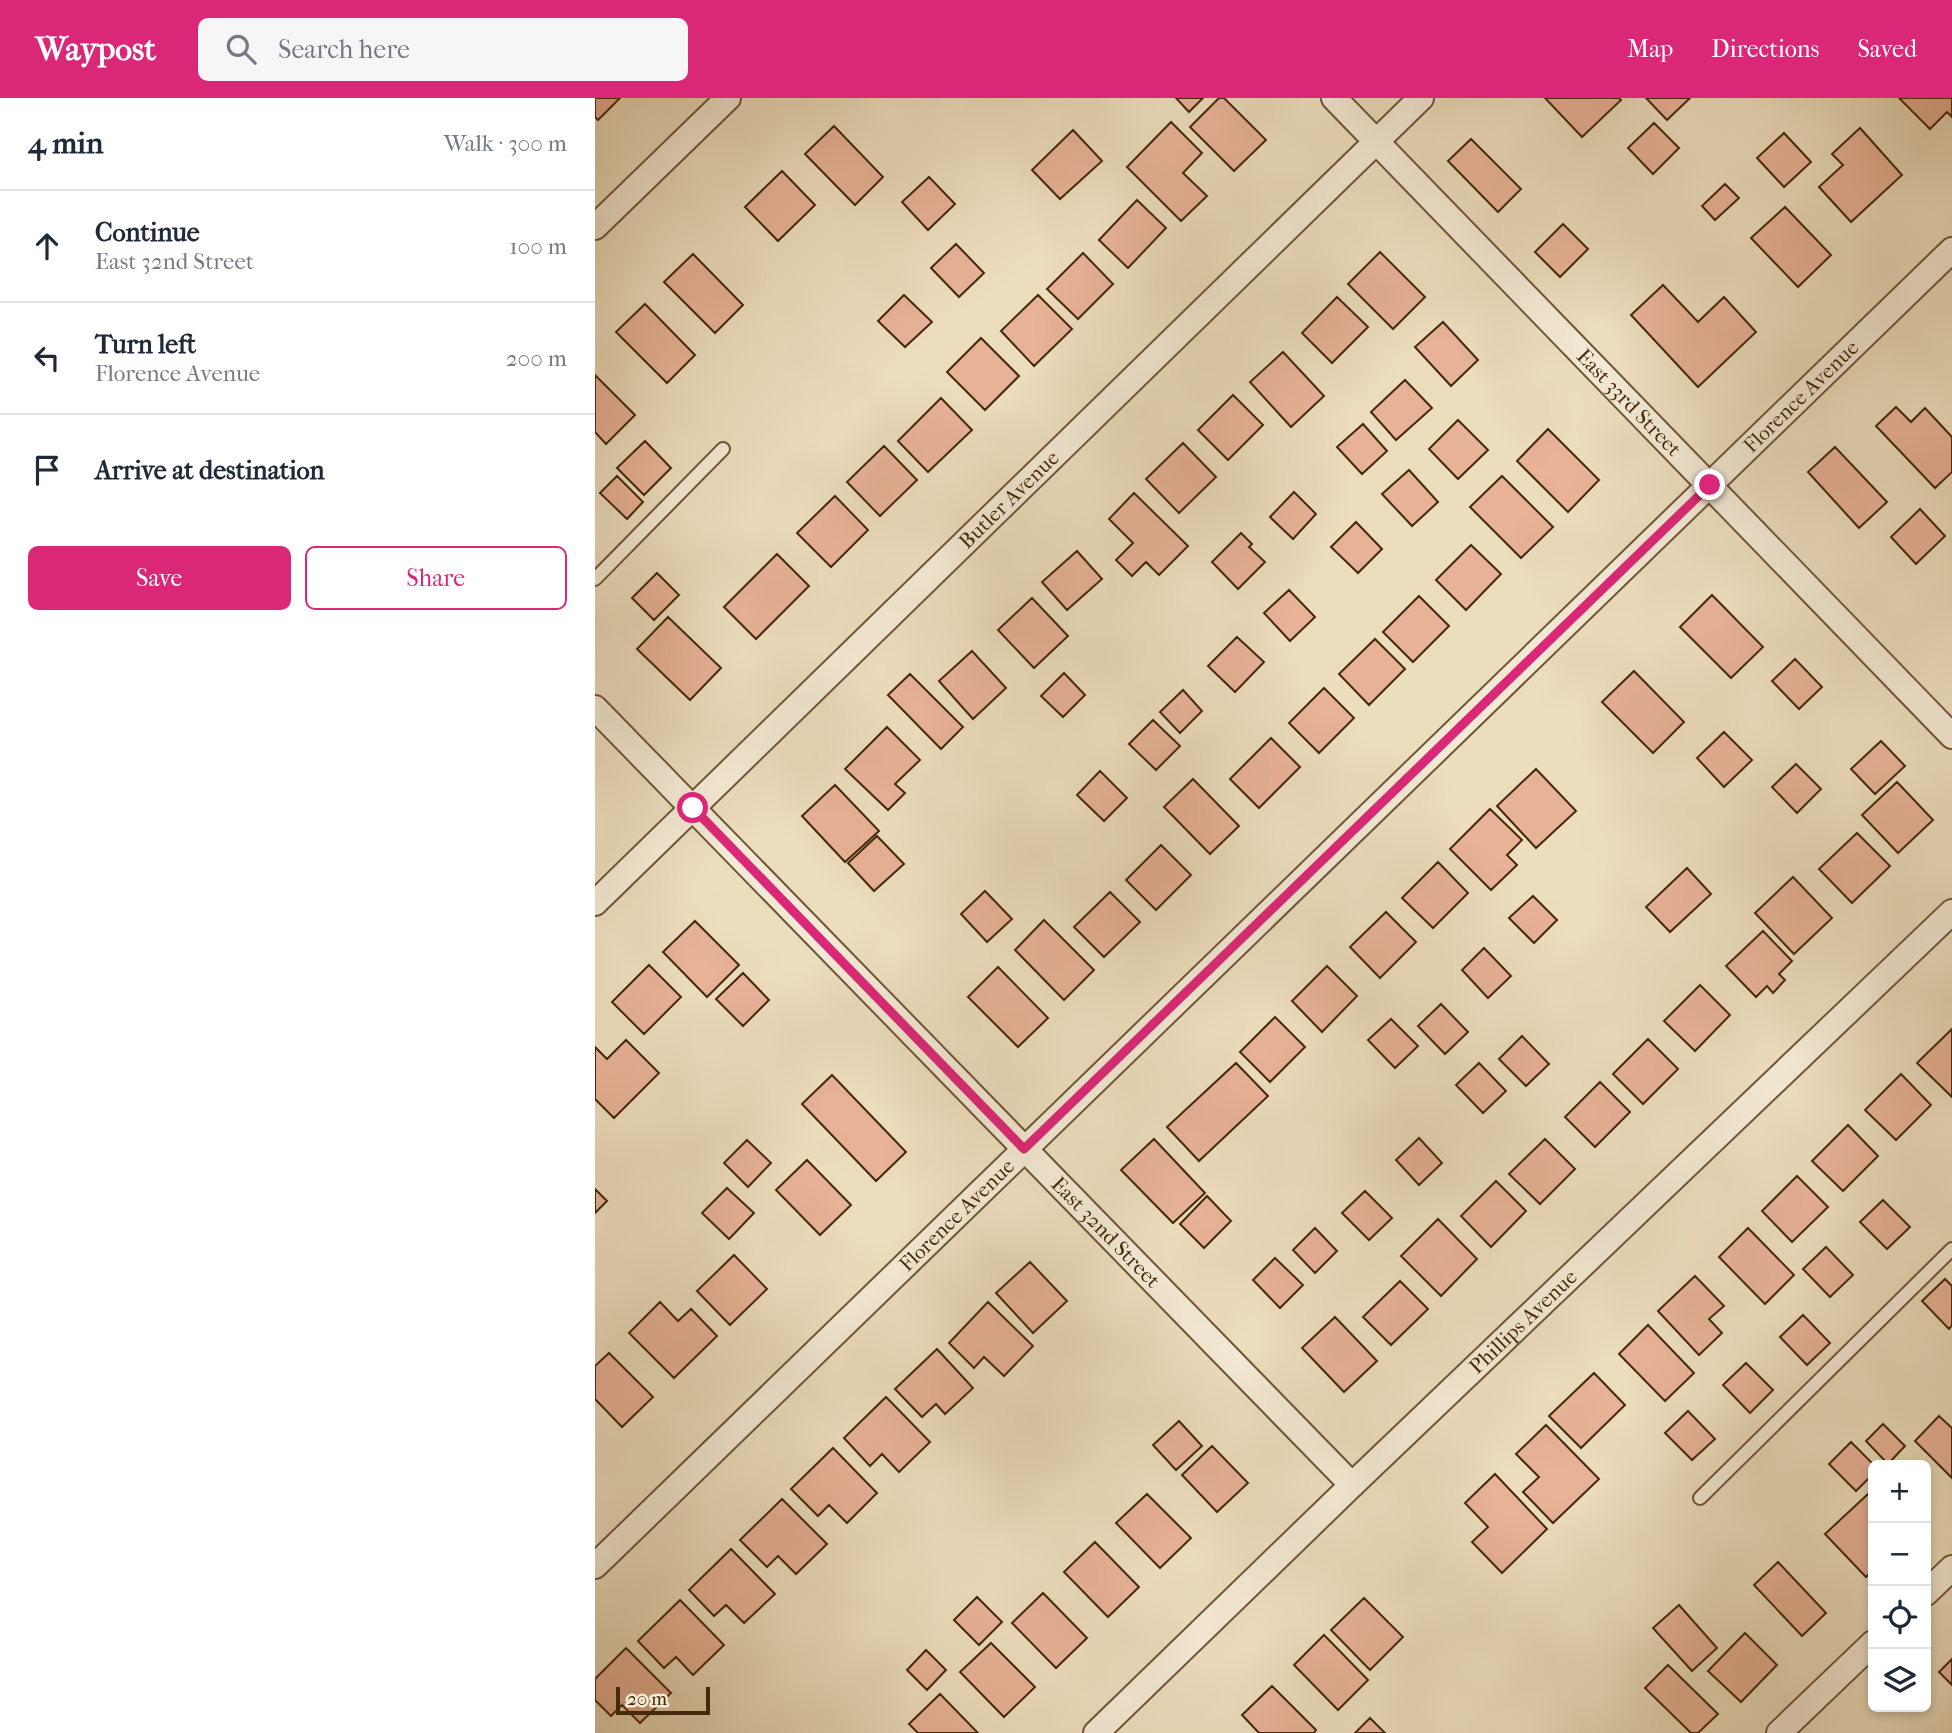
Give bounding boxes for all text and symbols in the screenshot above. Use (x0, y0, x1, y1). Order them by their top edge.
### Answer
search box (198, 18, 688, 81)
text: Waypost (35, 30, 156, 69)
icon: search (222, 30, 260, 68)
text: Search here (278, 34, 410, 65)
text: Map (1627, 35, 1673, 63)
text: Directions (1711, 35, 1819, 63)
text: Saved (1857, 35, 1917, 63)
text: 4 min (28, 126, 103, 161)
text: Walk · 300 m (444, 130, 567, 157)
text: Continue (95, 217, 200, 248)
icon: ahead (28, 227, 66, 265)
text: 100 m (509, 233, 567, 260)
text: East 32nd Street (95, 248, 254, 275)
text: Turn left (95, 329, 196, 360)
street label: Florence Avenue (1738, 335, 1864, 458)
icon: left (28, 339, 66, 377)
street label: East 33rd Street (1572, 344, 1687, 461)
text: 200 m (506, 345, 567, 372)
text: Florence Avenue (95, 360, 260, 387)
street label: Butler Avenue (954, 446, 1064, 554)
icon: arrive (28, 451, 66, 489)
text: Arrive at destination (95, 455, 325, 486)
route end (1694, 469, 1725, 500)
button: Save (28, 546, 291, 610)
button: Share (305, 546, 567, 610)
route start (677, 792, 708, 823)
street label: Florence Avenue (894, 1154, 1019, 1276)
street label: East 32nd Street (1047, 1172, 1165, 1293)
street label: Phillips Avenue (1464, 1265, 1582, 1379)
map controls (1868, 1460, 1931, 1712)
button: + (1868, 1460, 1931, 1523)
button: − (1868, 1523, 1931, 1586)
button: locate (1868, 1586, 1931, 1649)
button: layers (1868, 1649, 1931, 1712)
scale bar (616, 1684, 711, 1716)
text: 20 m (627, 1688, 667, 1710)

